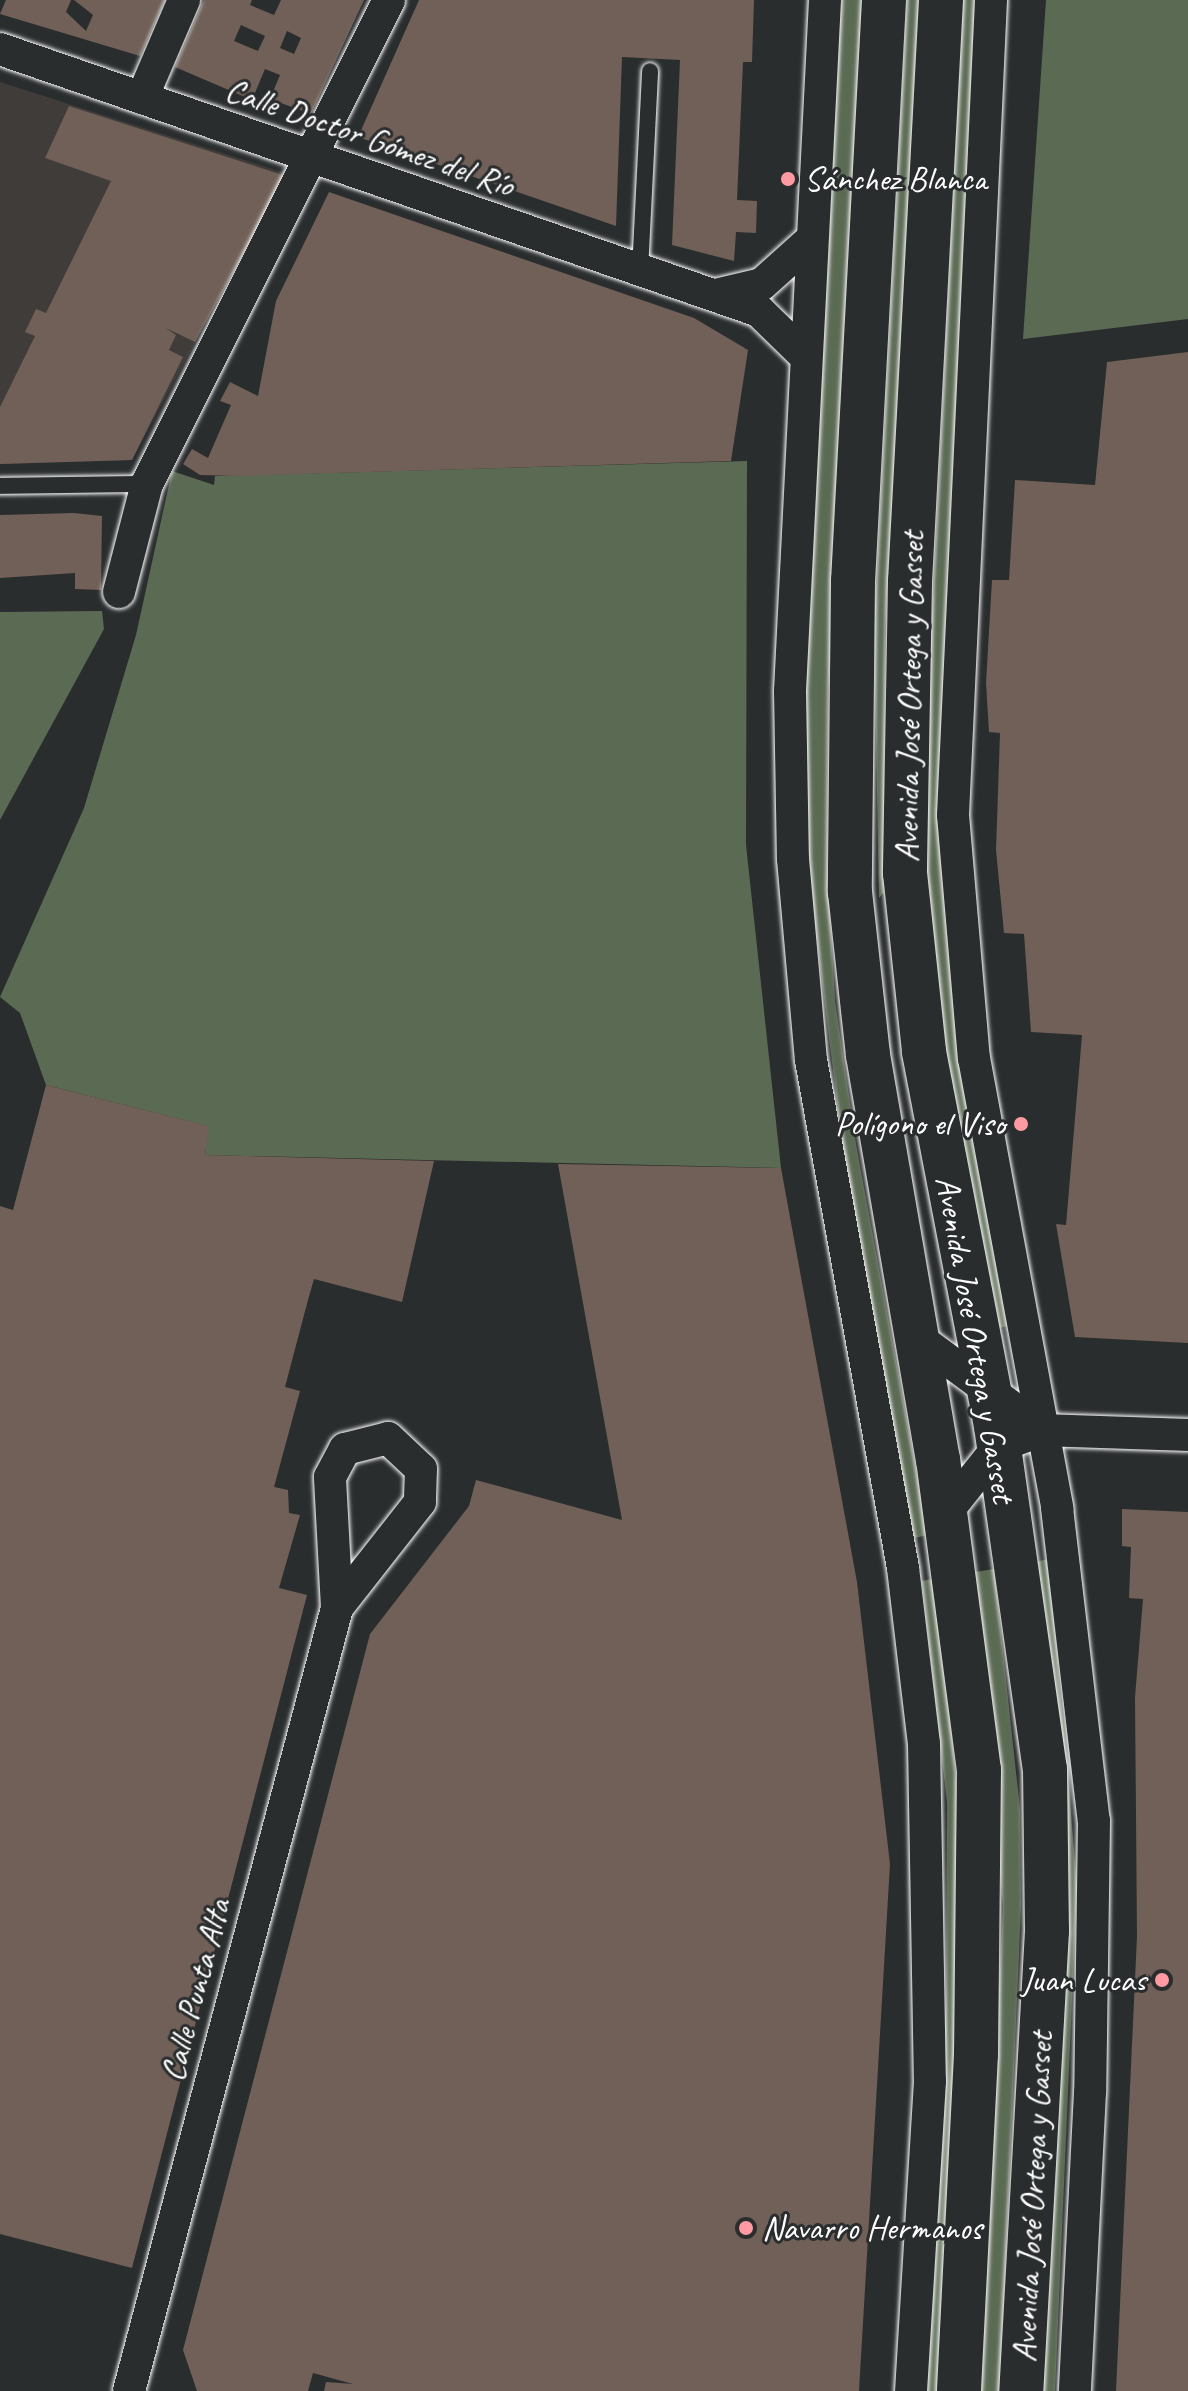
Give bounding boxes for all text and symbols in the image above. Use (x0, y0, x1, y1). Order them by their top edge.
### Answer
street label: Calle Doctor Gómez del Río (221, 69, 519, 205)
place label: Sánchez Blanca (804, 159, 988, 199)
marker: Sánchez Blanca (779, 170, 797, 188)
street label: Avenida José Ortega y Gasset (886, 531, 932, 863)
place label: Polígono el Viso (835, 1104, 1005, 1144)
marker: Polígono el Viso (1012, 1115, 1030, 1133)
street label: Avenida José Ortega y Gasset (927, 1172, 1025, 1506)
street label: Calle Punta Alta (151, 1895, 239, 2085)
place label: Juan Lucas (1024, 1960, 1146, 2000)
marker: Juan Lucas (1153, 1971, 1171, 1989)
street label: Avenida José Ortega y Gasset (1003, 2030, 1061, 2364)
place label: Navarro Hermanos (762, 2208, 982, 2248)
marker: Navarro Hermanos (737, 2219, 755, 2237)

